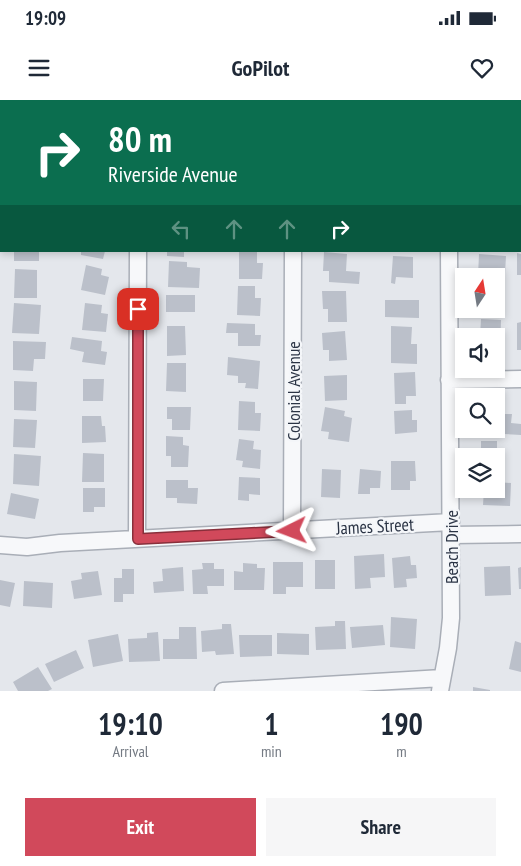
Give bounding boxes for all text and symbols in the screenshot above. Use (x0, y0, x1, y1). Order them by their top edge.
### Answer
text: 19:09 (25, 6, 66, 30)
icon: menu (25, 54, 53, 82)
text: GoPilot (232, 54, 289, 82)
icon: heart (468, 54, 496, 82)
text: 80 m (108, 116, 172, 162)
icon: right (25, 120, 90, 185)
text: Riverside Avenue (108, 160, 238, 188)
icon: left (167, 215, 195, 243)
icon: ahead (220, 215, 248, 243)
icon: ahead (273, 215, 301, 243)
icon: right (326, 215, 354, 243)
north arrow (455, 268, 505, 318)
map controls (455, 268, 505, 498)
pin (117, 288, 159, 330)
icon: arrive (124, 295, 152, 323)
button: sound (455, 328, 505, 378)
street label: Colonial Avenue (282, 341, 305, 441)
button: search (455, 388, 505, 438)
button: layers (455, 448, 505, 498)
position arrow (265, 504, 317, 556)
street label: Beach Drive (440, 510, 463, 584)
street label: James Street (335, 512, 415, 540)
text: 19:10 (98, 704, 163, 743)
text: 1 (264, 704, 279, 743)
text: 190 (380, 704, 423, 743)
text: Arrival (112, 741, 149, 761)
text: min (261, 741, 282, 761)
text: m (396, 741, 407, 761)
button: Exit (25, 798, 256, 856)
button: Share (266, 798, 496, 856)

